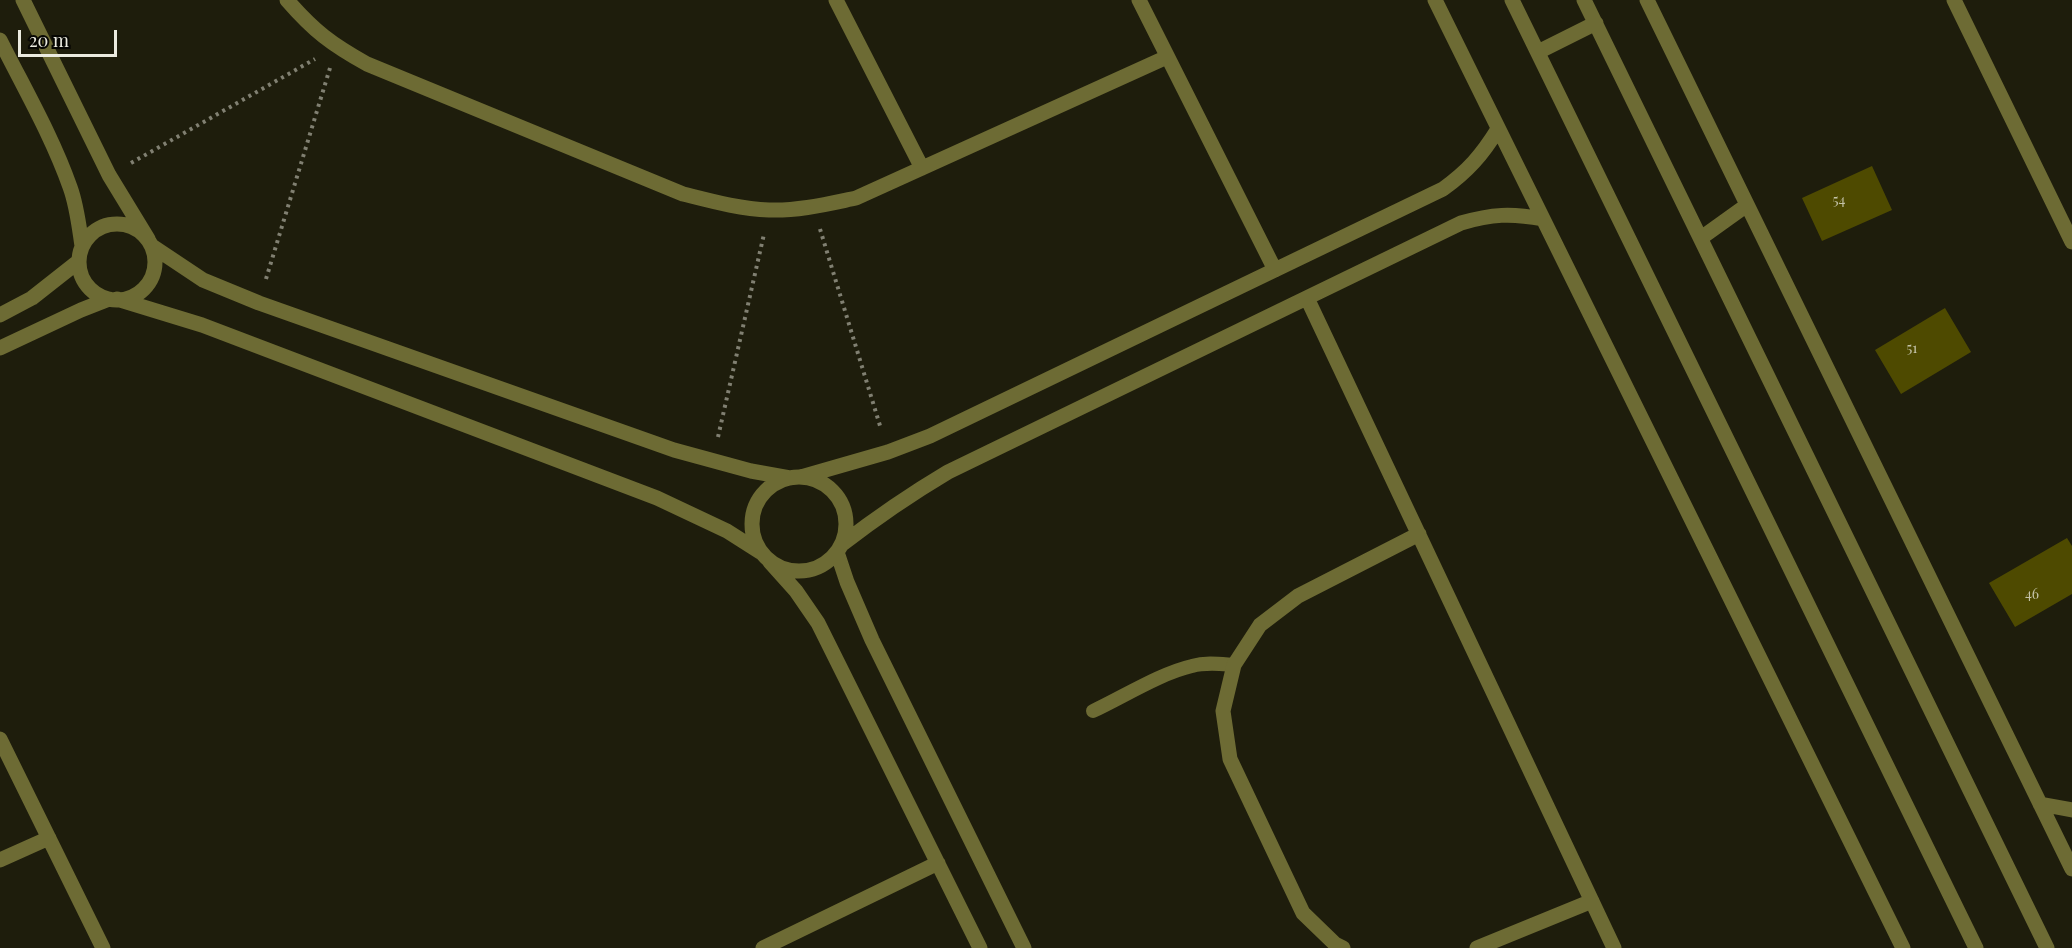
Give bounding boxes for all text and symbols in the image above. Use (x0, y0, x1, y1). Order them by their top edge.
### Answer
scale bar (21, 18, 120, 56)
text: 20 m (29, 28, 69, 52)
house number: 54 (1833, 193, 1845, 209)
house number: 51 (1907, 341, 1917, 357)
house number: 46 (2025, 587, 2039, 603)

